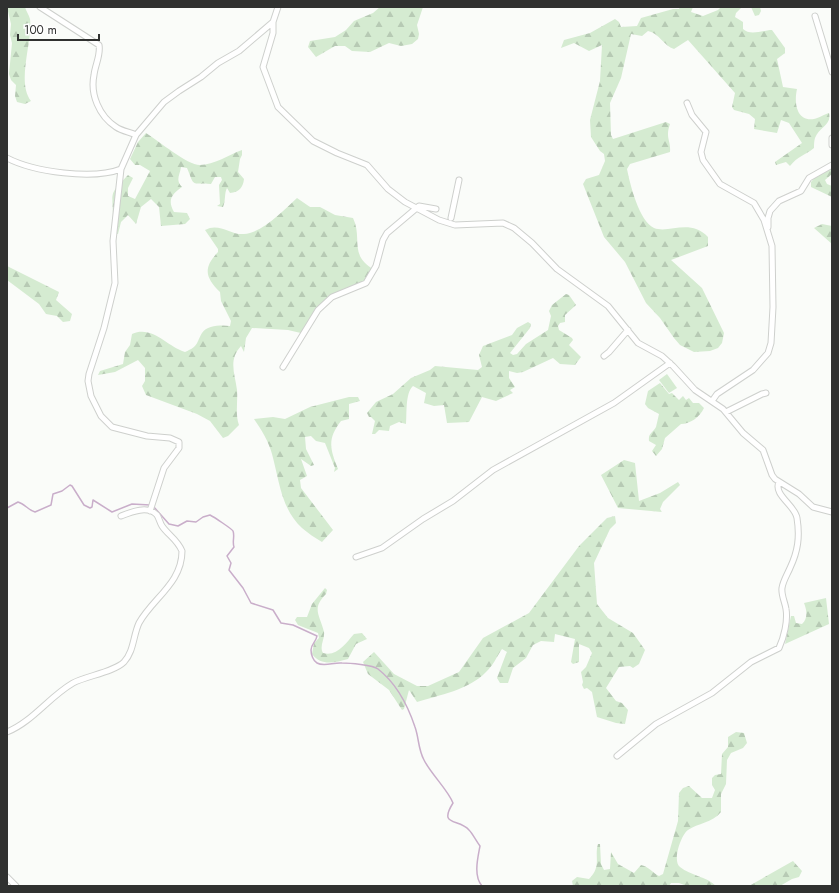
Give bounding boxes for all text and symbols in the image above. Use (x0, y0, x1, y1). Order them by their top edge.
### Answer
scale bar (18, 16, 99, 42)
text: 100 m (24, 21, 57, 39)

